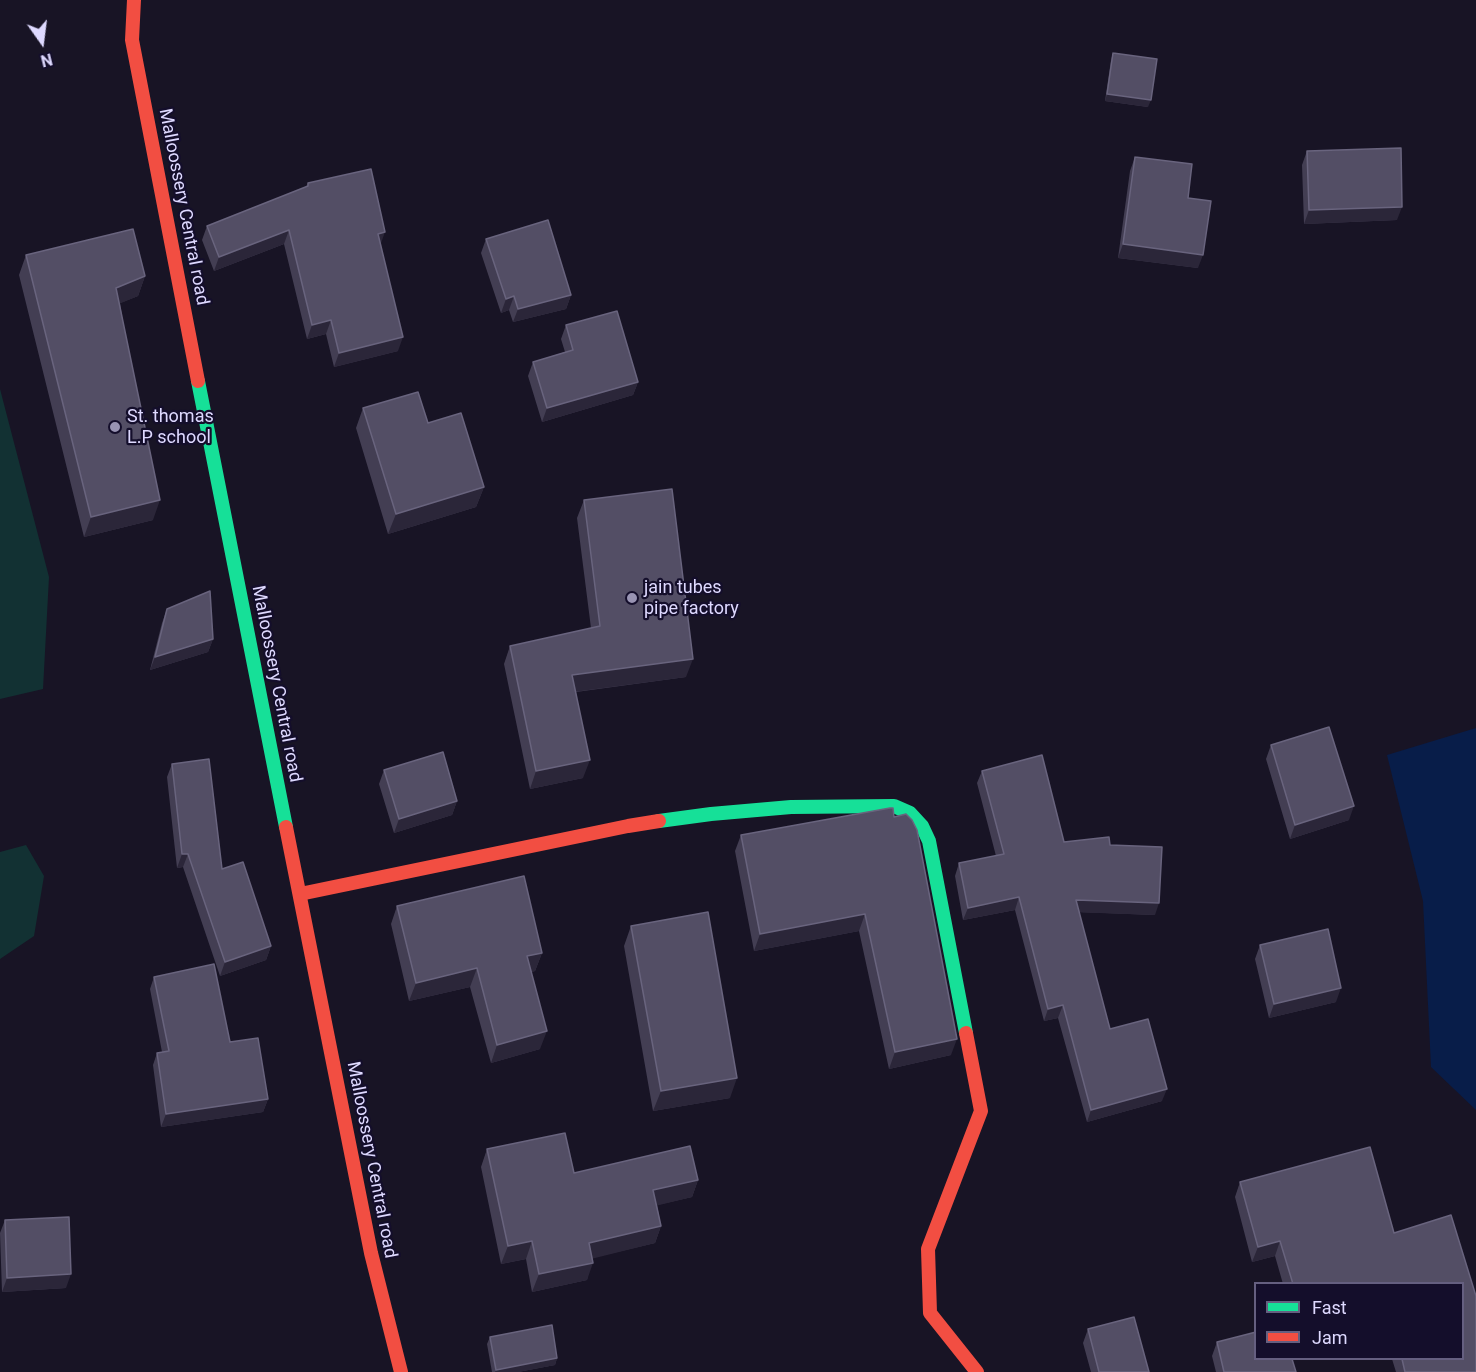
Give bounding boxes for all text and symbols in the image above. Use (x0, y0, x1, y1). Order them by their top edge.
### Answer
north arrow (12, 12, 72, 72)
text: N (39, 49, 54, 71)
street label: Malloossery Central road (153, 107, 213, 307)
place label: St. thomas L.P school (127, 406, 214, 448)
marker: St. thomas L.P school (108, 420, 122, 434)
place label: jain tubes pipe factory (644, 577, 739, 620)
street label: Malloossery Central road (246, 584, 306, 784)
marker: jain tubes pipe factory (625, 591, 639, 605)
street label: Malloossery Central road (341, 1060, 401, 1260)
legend (1254, 1282, 1464, 1360)
text: Fast (1312, 1297, 1347, 1318)
text: Jam (1312, 1327, 1348, 1348)

